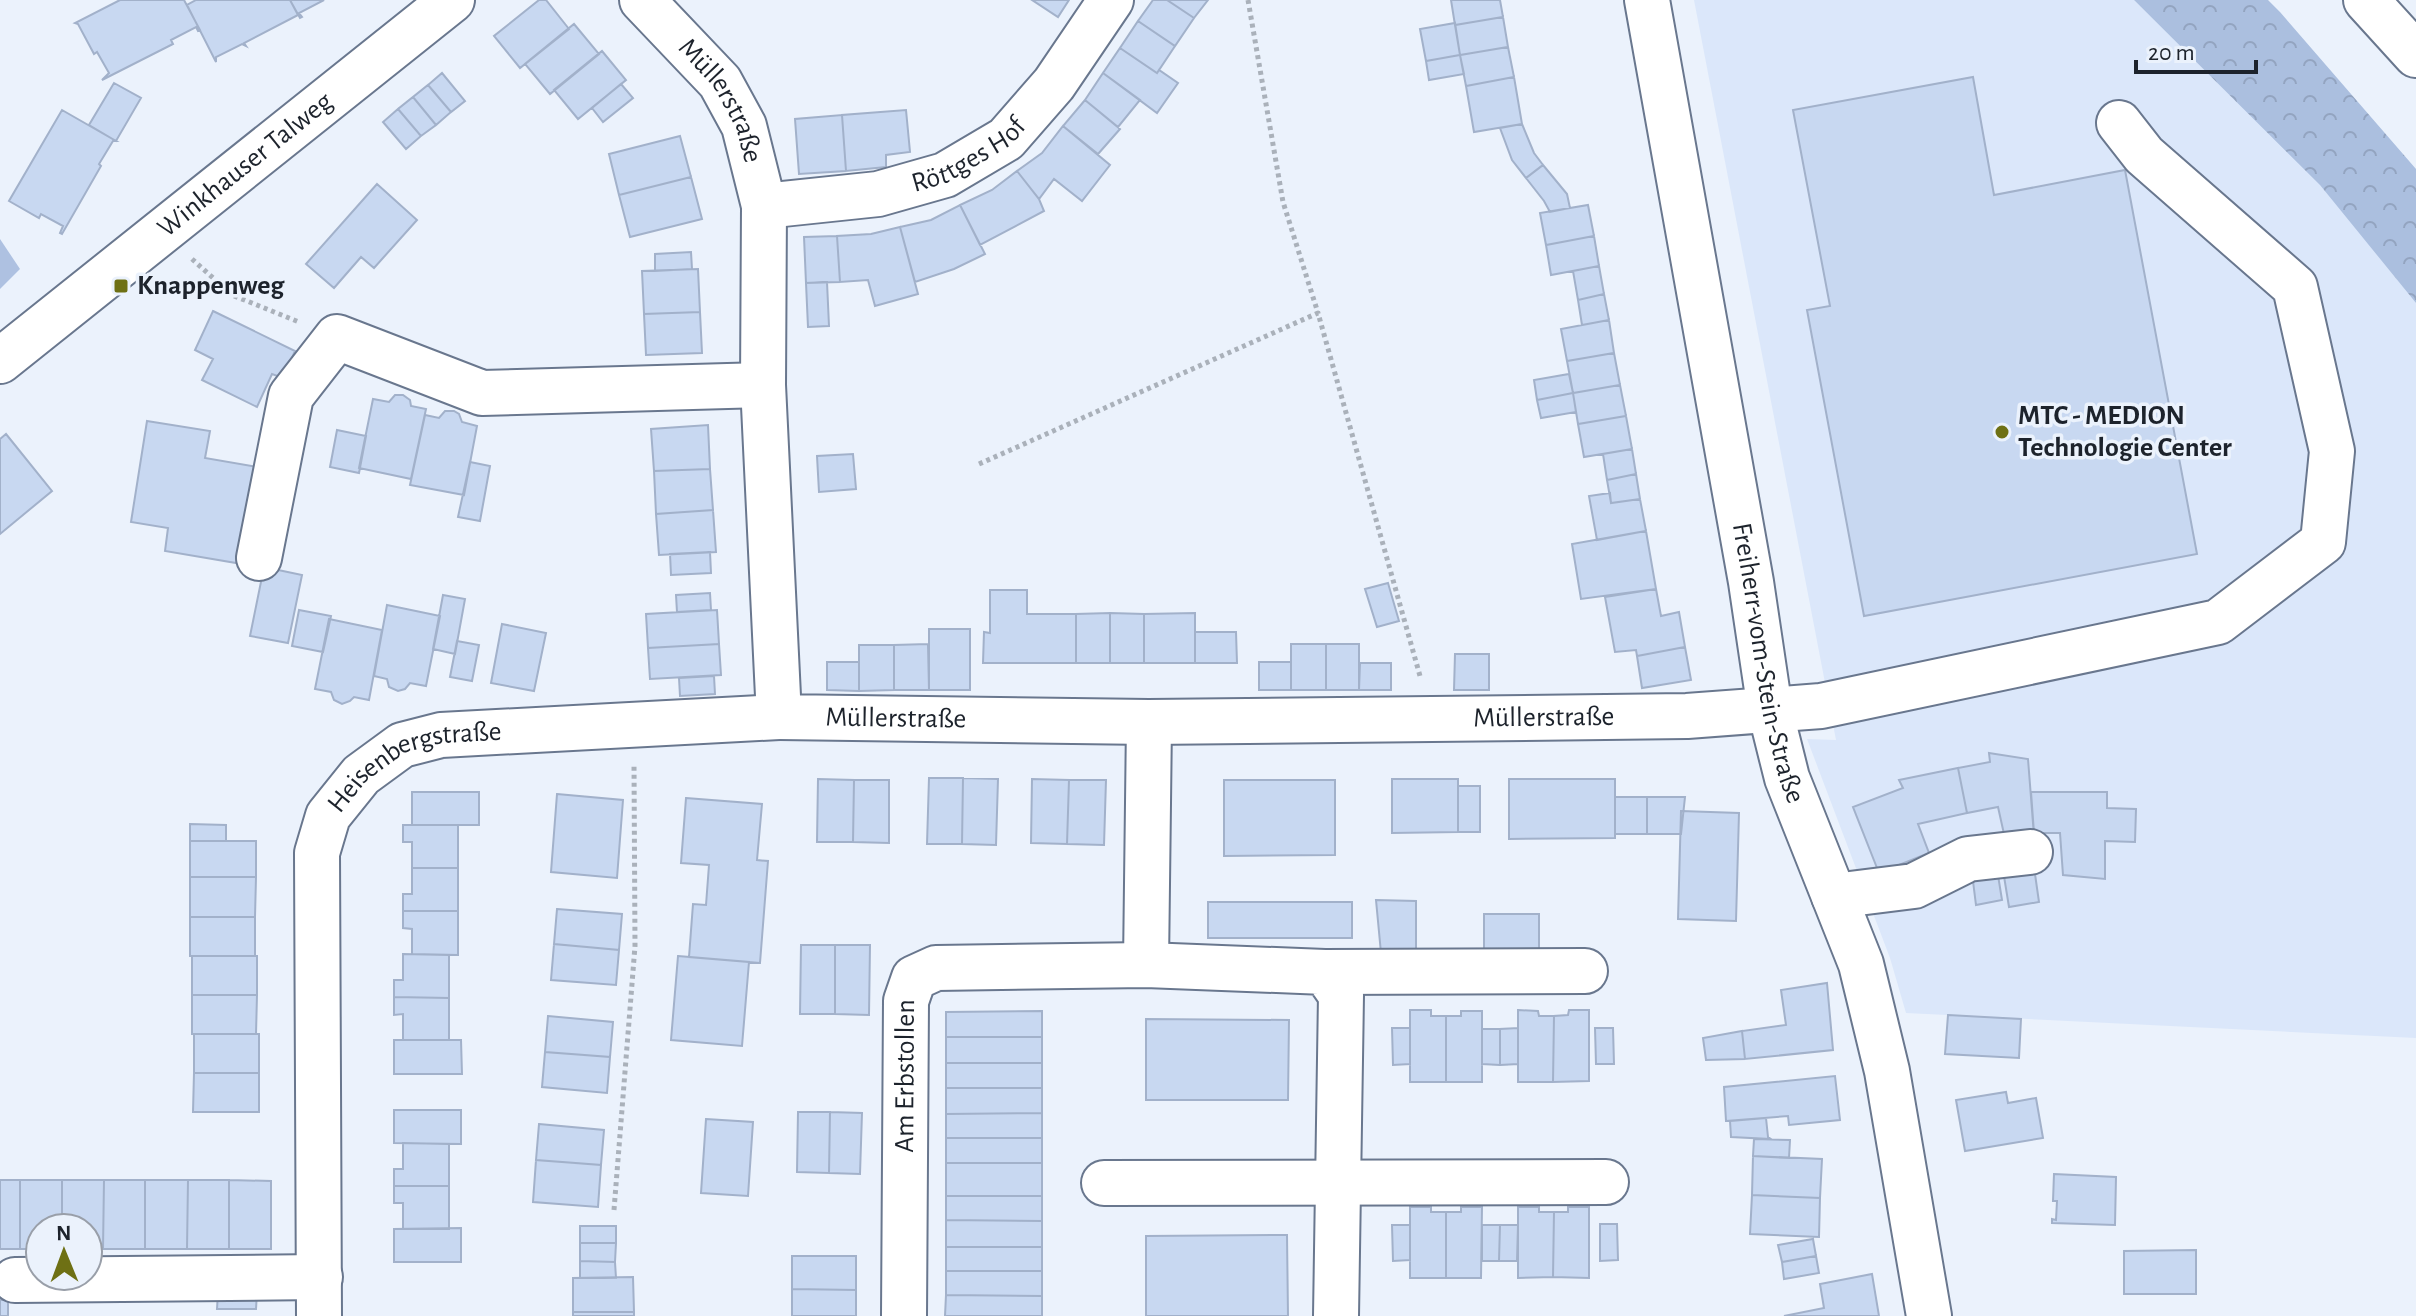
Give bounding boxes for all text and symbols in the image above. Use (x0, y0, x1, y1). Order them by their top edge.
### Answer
scale bar (2136, 24, 2256, 74)
street label: Müllerstraße (673, 33, 767, 166)
text: 20 m (2148, 41, 2195, 65)
street label: Winkhauser Talweg (153, 87, 338, 243)
street label: Röttges Hof (908, 112, 1032, 198)
place label: Knappenweg (137, 272, 285, 300)
marker: Knappenweg (112, 277, 130, 295)
place label: MTC - MEDION Technologie Center (2018, 402, 2232, 462)
marker: MTC - MEDION Technologie Center (1993, 423, 2011, 441)
street label: Freiherr-vom-Stein-Straße (1727, 521, 1810, 807)
street label: Müllerstraße (1473, 703, 1615, 733)
street label: Müllerstraße (825, 704, 967, 734)
street label: Heisenbergstraße (323, 718, 502, 818)
street label: Am Erbstollen (891, 999, 920, 1153)
north arrow (24, 1212, 104, 1292)
text: N (56, 1222, 72, 1244)

